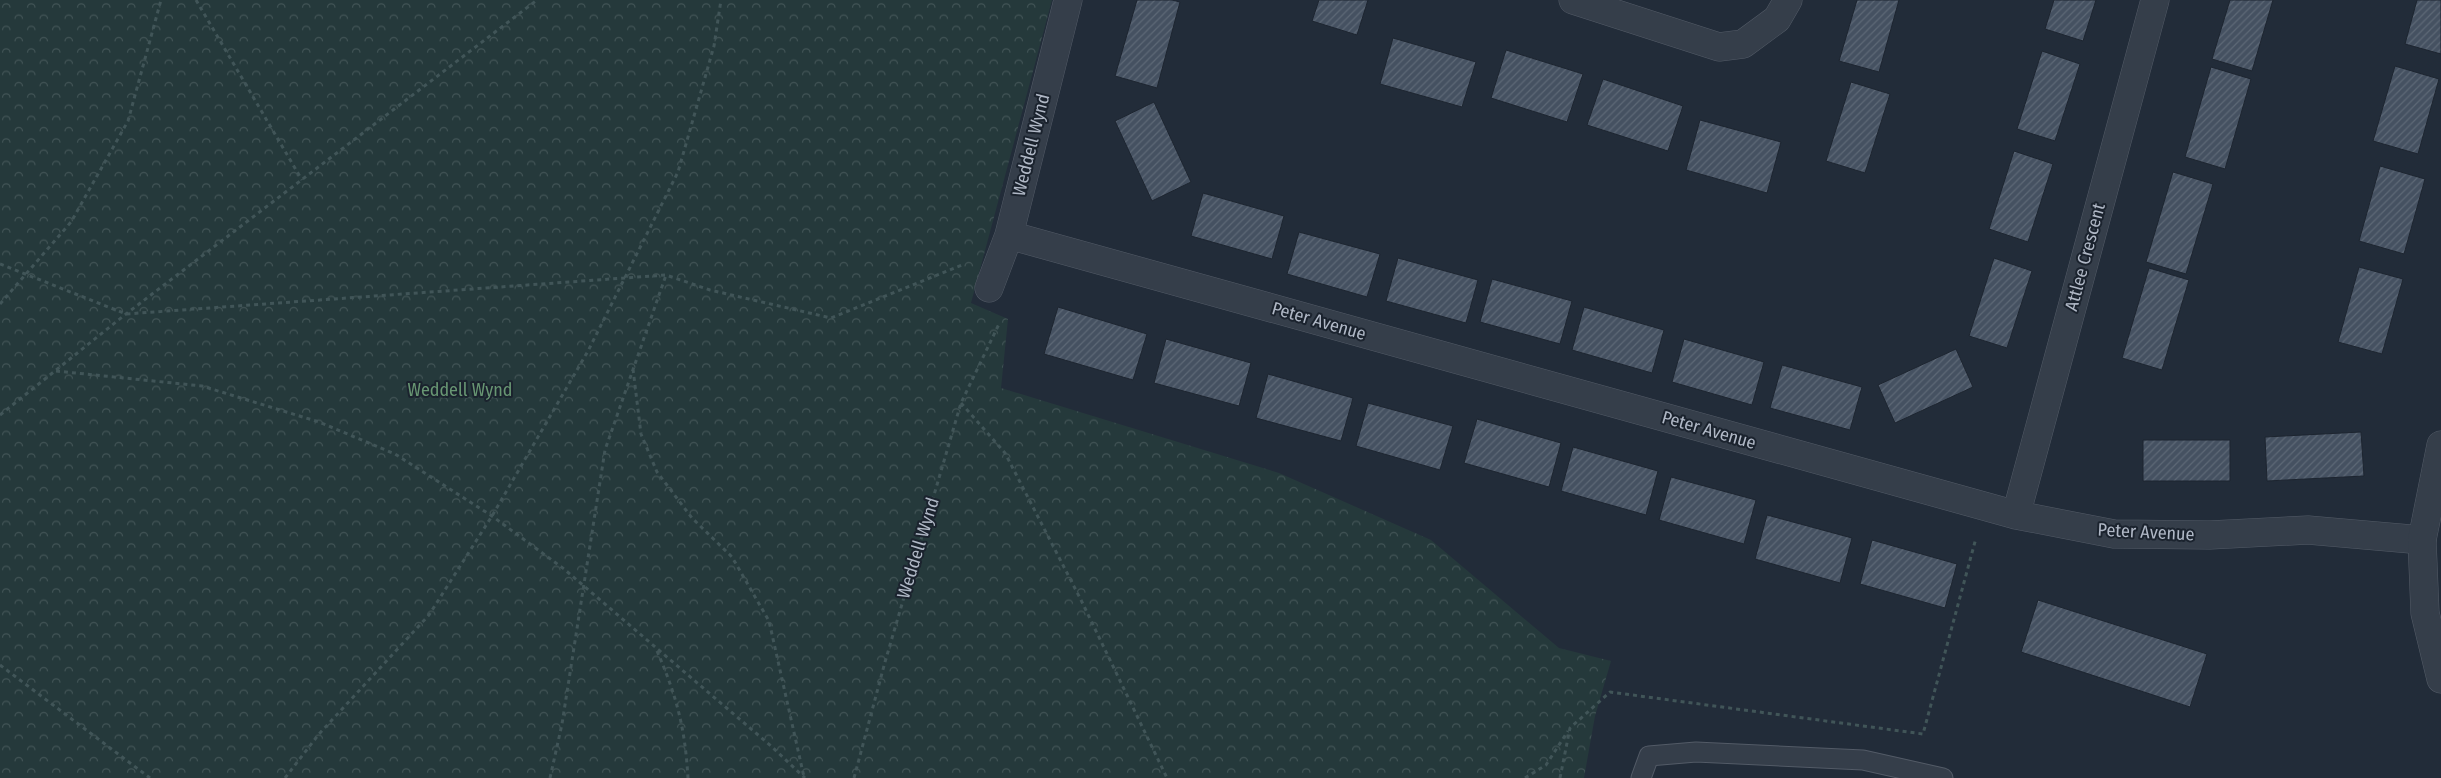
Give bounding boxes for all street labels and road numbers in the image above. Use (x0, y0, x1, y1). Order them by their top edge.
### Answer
street label: Weddell Wynd (1008, 92, 1054, 198)
street label: Attlee Crescent (2060, 201, 2110, 313)
street label: Peter Avenue (1269, 297, 1369, 345)
street label: Peter Avenue (1659, 406, 1759, 454)
street label: Weddell Wynd (892, 495, 944, 601)
street label: Peter Avenue (2097, 518, 2195, 546)

